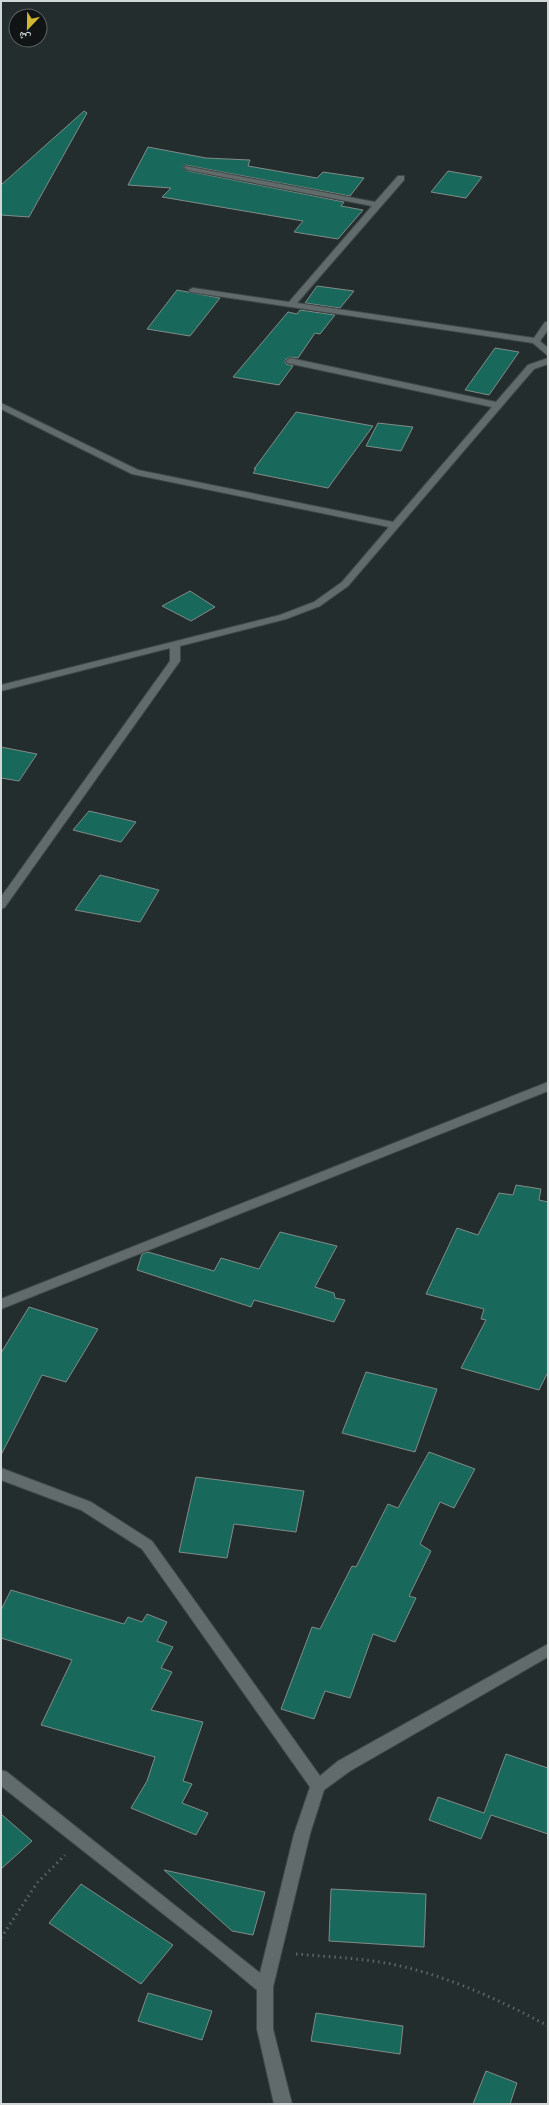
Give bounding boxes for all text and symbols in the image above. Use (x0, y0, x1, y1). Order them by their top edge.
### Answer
north arrow (8, 8, 48, 48)
text: ش (16, 28, 33, 46)

